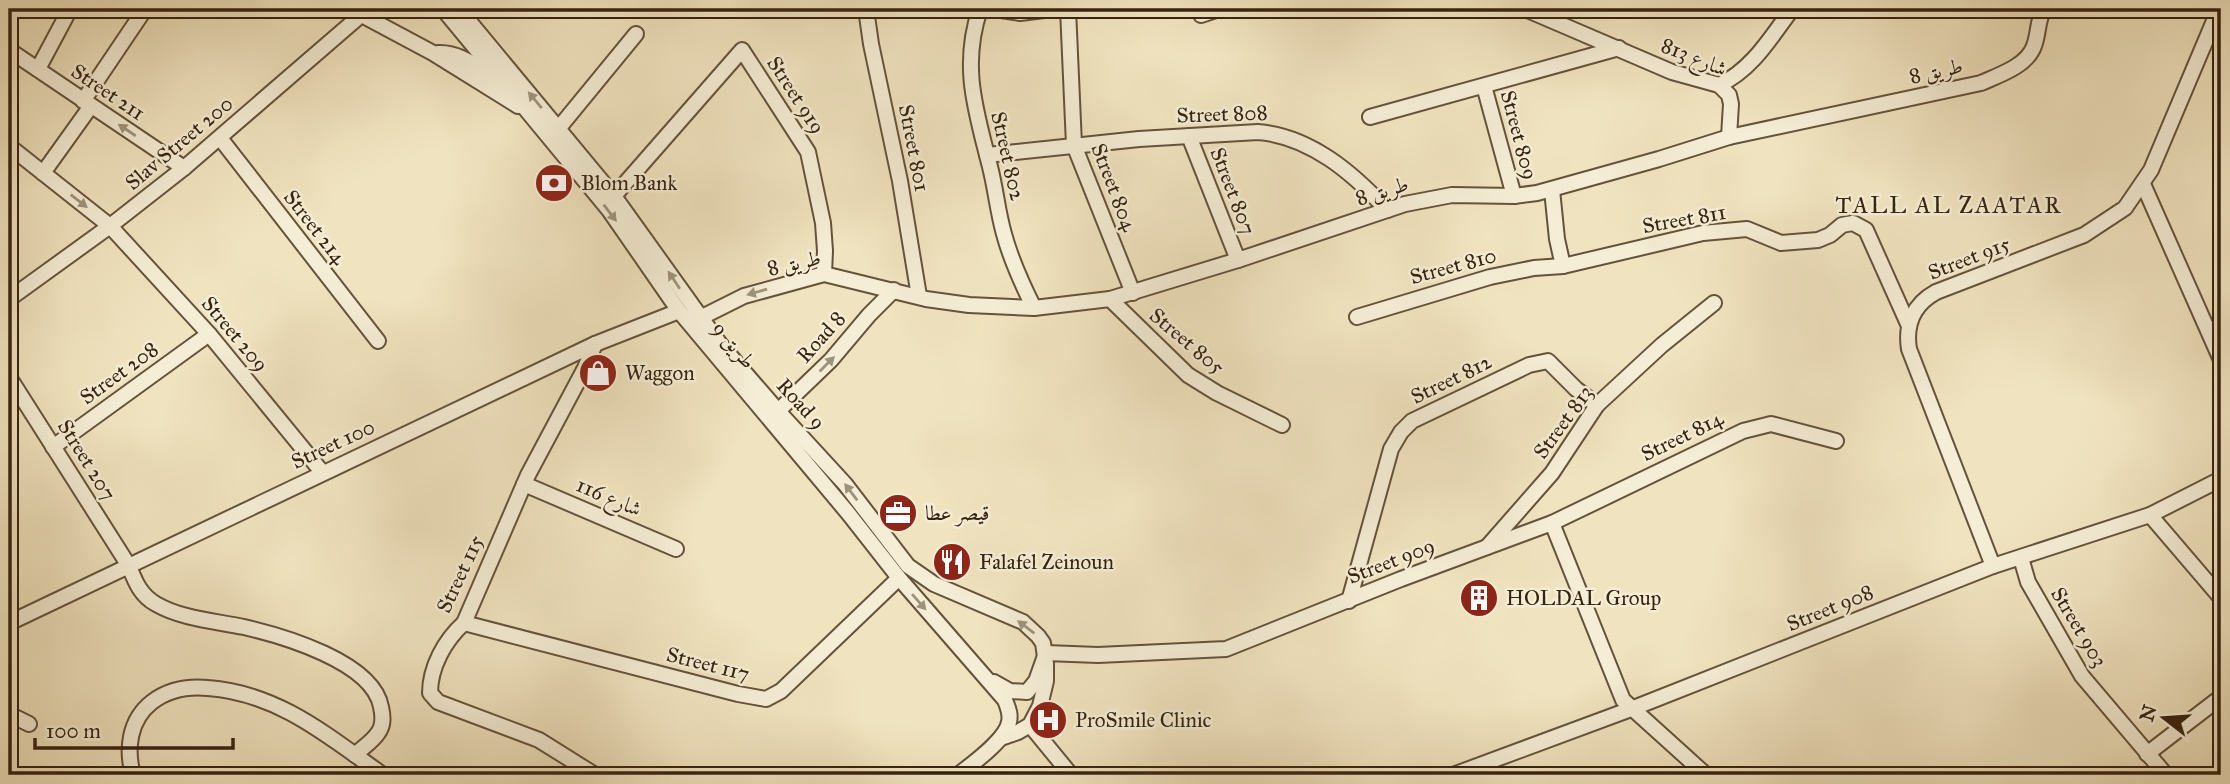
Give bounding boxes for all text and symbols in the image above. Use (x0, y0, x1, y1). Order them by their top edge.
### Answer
street label: شارع 813 (1655, 32, 1731, 87)
street label: Street 919 (761, 51, 831, 139)
street label: طريق 8 (1907, 53, 1965, 89)
street label: Street 211 (66, 58, 150, 126)
street label: Street 809 (1495, 88, 1543, 182)
street label: Slav Street 200 (120, 90, 238, 196)
one-way arrow (527, 92, 542, 110)
street label: Street 808 (1176, 99, 1268, 129)
street label: Street 801 (893, 102, 935, 194)
street label: Street 802 (985, 109, 1031, 204)
one-way arrow (118, 123, 136, 137)
street label: Street 804 (1085, 139, 1143, 236)
street label: Street 807 (1205, 144, 1261, 238)
bank icon: Blom Bank (533, 162, 575, 204)
place label: Blom Bank (581, 170, 677, 196)
street label: طريق 8 (1352, 171, 1412, 211)
street label: Street 214 (278, 185, 353, 270)
district label: TALL AL ZAATAR (1836, 191, 2062, 219)
one-way arrow (69, 194, 87, 209)
street label: Street 811 (1640, 199, 1728, 239)
one-way arrow (603, 204, 617, 222)
street label: Street 915 (1924, 230, 2014, 285)
street label: Street 810 (1407, 242, 1499, 290)
street label: طريق 8 (765, 245, 823, 281)
one-way arrow (667, 271, 681, 289)
one-way arrow (746, 287, 768, 298)
street label: Street 209 (196, 291, 274, 377)
street label: Street 805 (1144, 302, 1230, 380)
street label: Road 8 (791, 306, 851, 368)
street label: 9 طريق (707, 316, 761, 374)
street label: Street 208 (75, 336, 163, 410)
street label: Street 812 (1406, 348, 1496, 410)
shop icon: Waggon (577, 352, 619, 394)
one-way arrow (818, 356, 834, 373)
place label: Waggon (625, 360, 695, 386)
street label: Road 9 (771, 373, 831, 435)
street label: Street 813 (1528, 380, 1598, 464)
street label: Street 814 (1637, 404, 1728, 467)
street label: Street 100 (287, 413, 379, 475)
street label: Street 207 (52, 415, 122, 505)
street label: شارع 116 (571, 472, 646, 527)
one-way arrow (844, 483, 859, 501)
office icon: قيصر عطا (877, 492, 919, 534)
place label: قيصر عطا (925, 500, 990, 527)
street label: Street 115 (431, 531, 489, 617)
street label: Street 909 (1344, 532, 1438, 590)
restaurant icon: Falafel Zeinoun (931, 541, 973, 583)
place label: Falafel Zeinoun (979, 549, 1114, 575)
building icon: HOLDAL Group (1458, 577, 1500, 619)
street label: Street 908 (1783, 579, 1877, 637)
street label: Street 903 (2045, 582, 2113, 672)
place label: HOLDAL Group (1506, 585, 1661, 611)
one-way arrow (911, 593, 927, 611)
one-way arrow (1018, 619, 1036, 634)
street label: Street 117 (664, 641, 752, 687)
north arrow (2128, 682, 2198, 752)
hospital icon: ProSmile Clinic (1027, 699, 1069, 741)
text: N (2135, 702, 2162, 724)
scale bar (35, 707, 233, 751)
place label: ProSmile Clinic (1075, 707, 1212, 733)
text: 100 m (46, 718, 101, 744)

